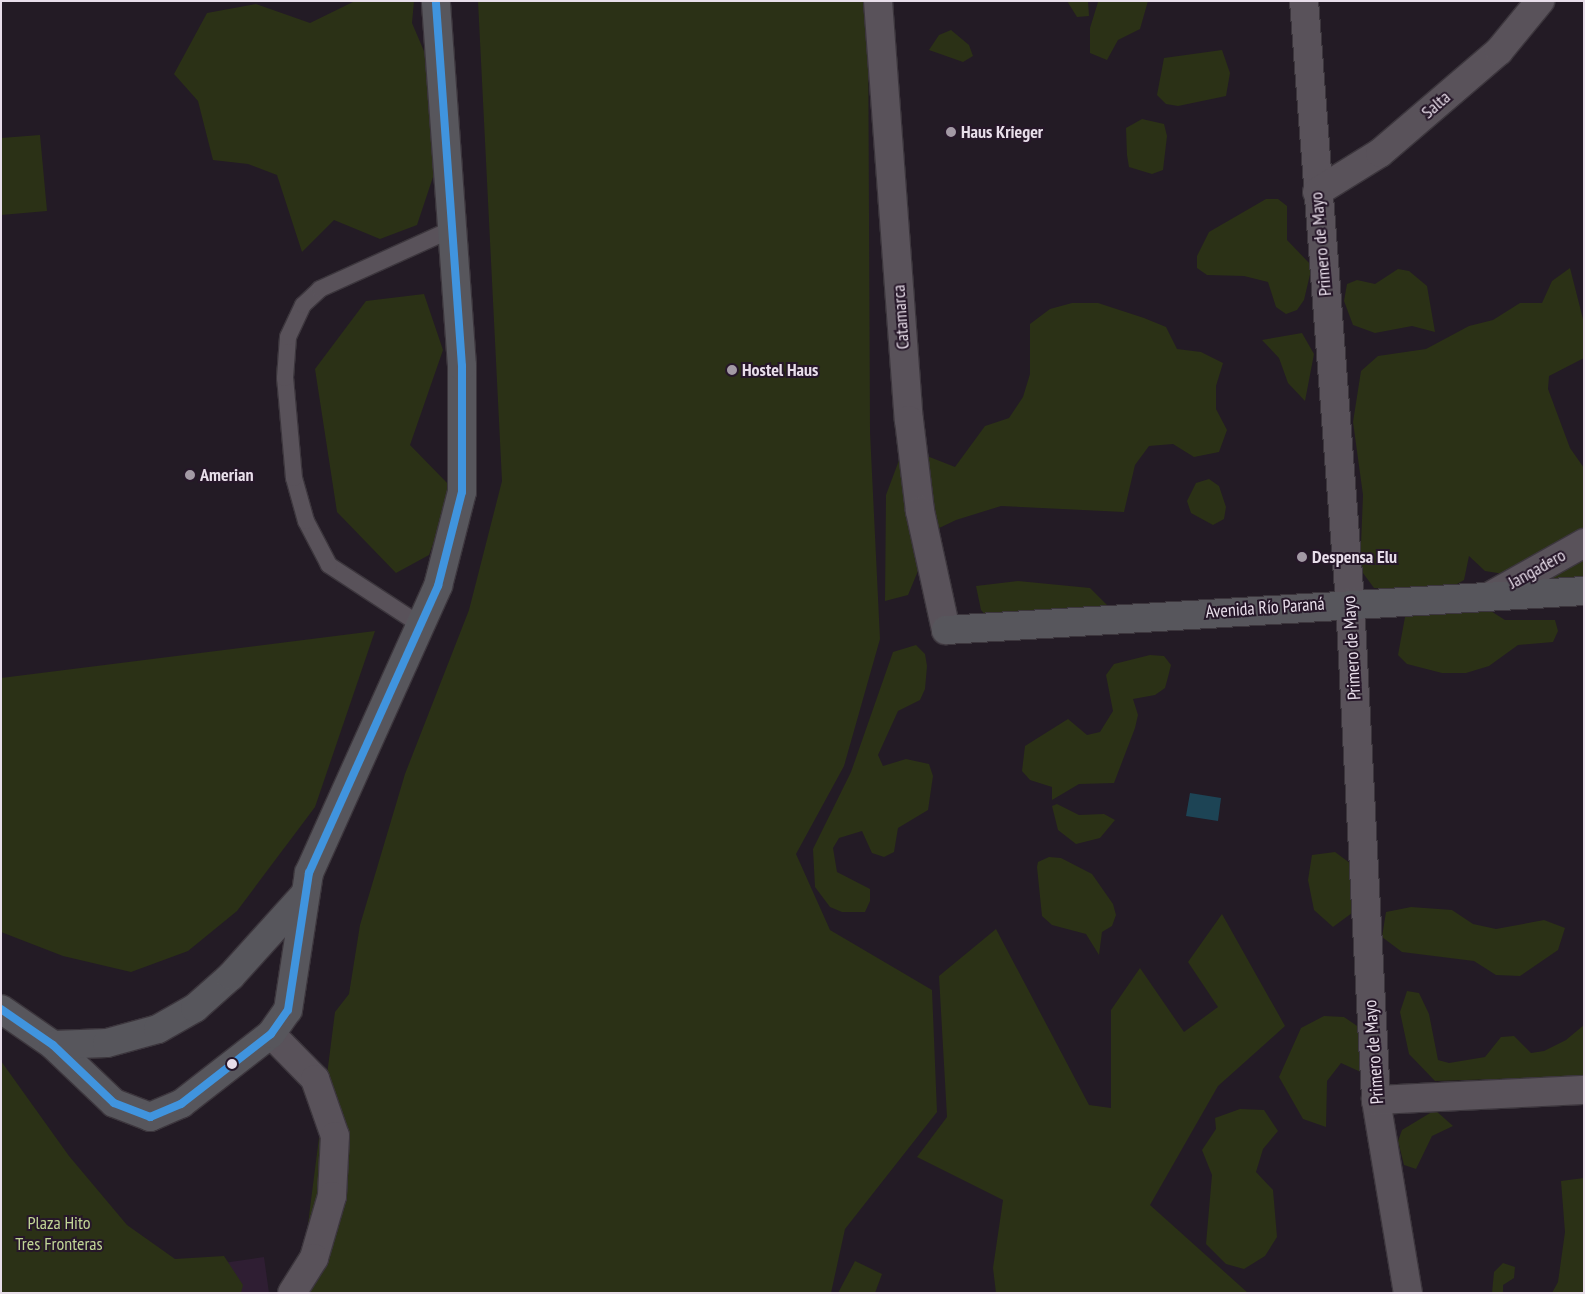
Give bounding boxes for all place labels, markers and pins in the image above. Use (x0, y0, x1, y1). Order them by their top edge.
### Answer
place label: Haus Krieger (961, 121, 1043, 143)
marker: Haus Krieger (945, 126, 957, 138)
place label: Hostel Haus (742, 359, 818, 381)
marker: Hostel Haus (726, 364, 738, 376)
place label: Amerian (200, 464, 253, 486)
marker: Amerian (184, 469, 196, 481)
place label: Despensa Elu (1312, 546, 1397, 568)
marker: Despensa Elu (1296, 551, 1308, 563)
unlabelled marker (227, 1059, 237, 1069)

